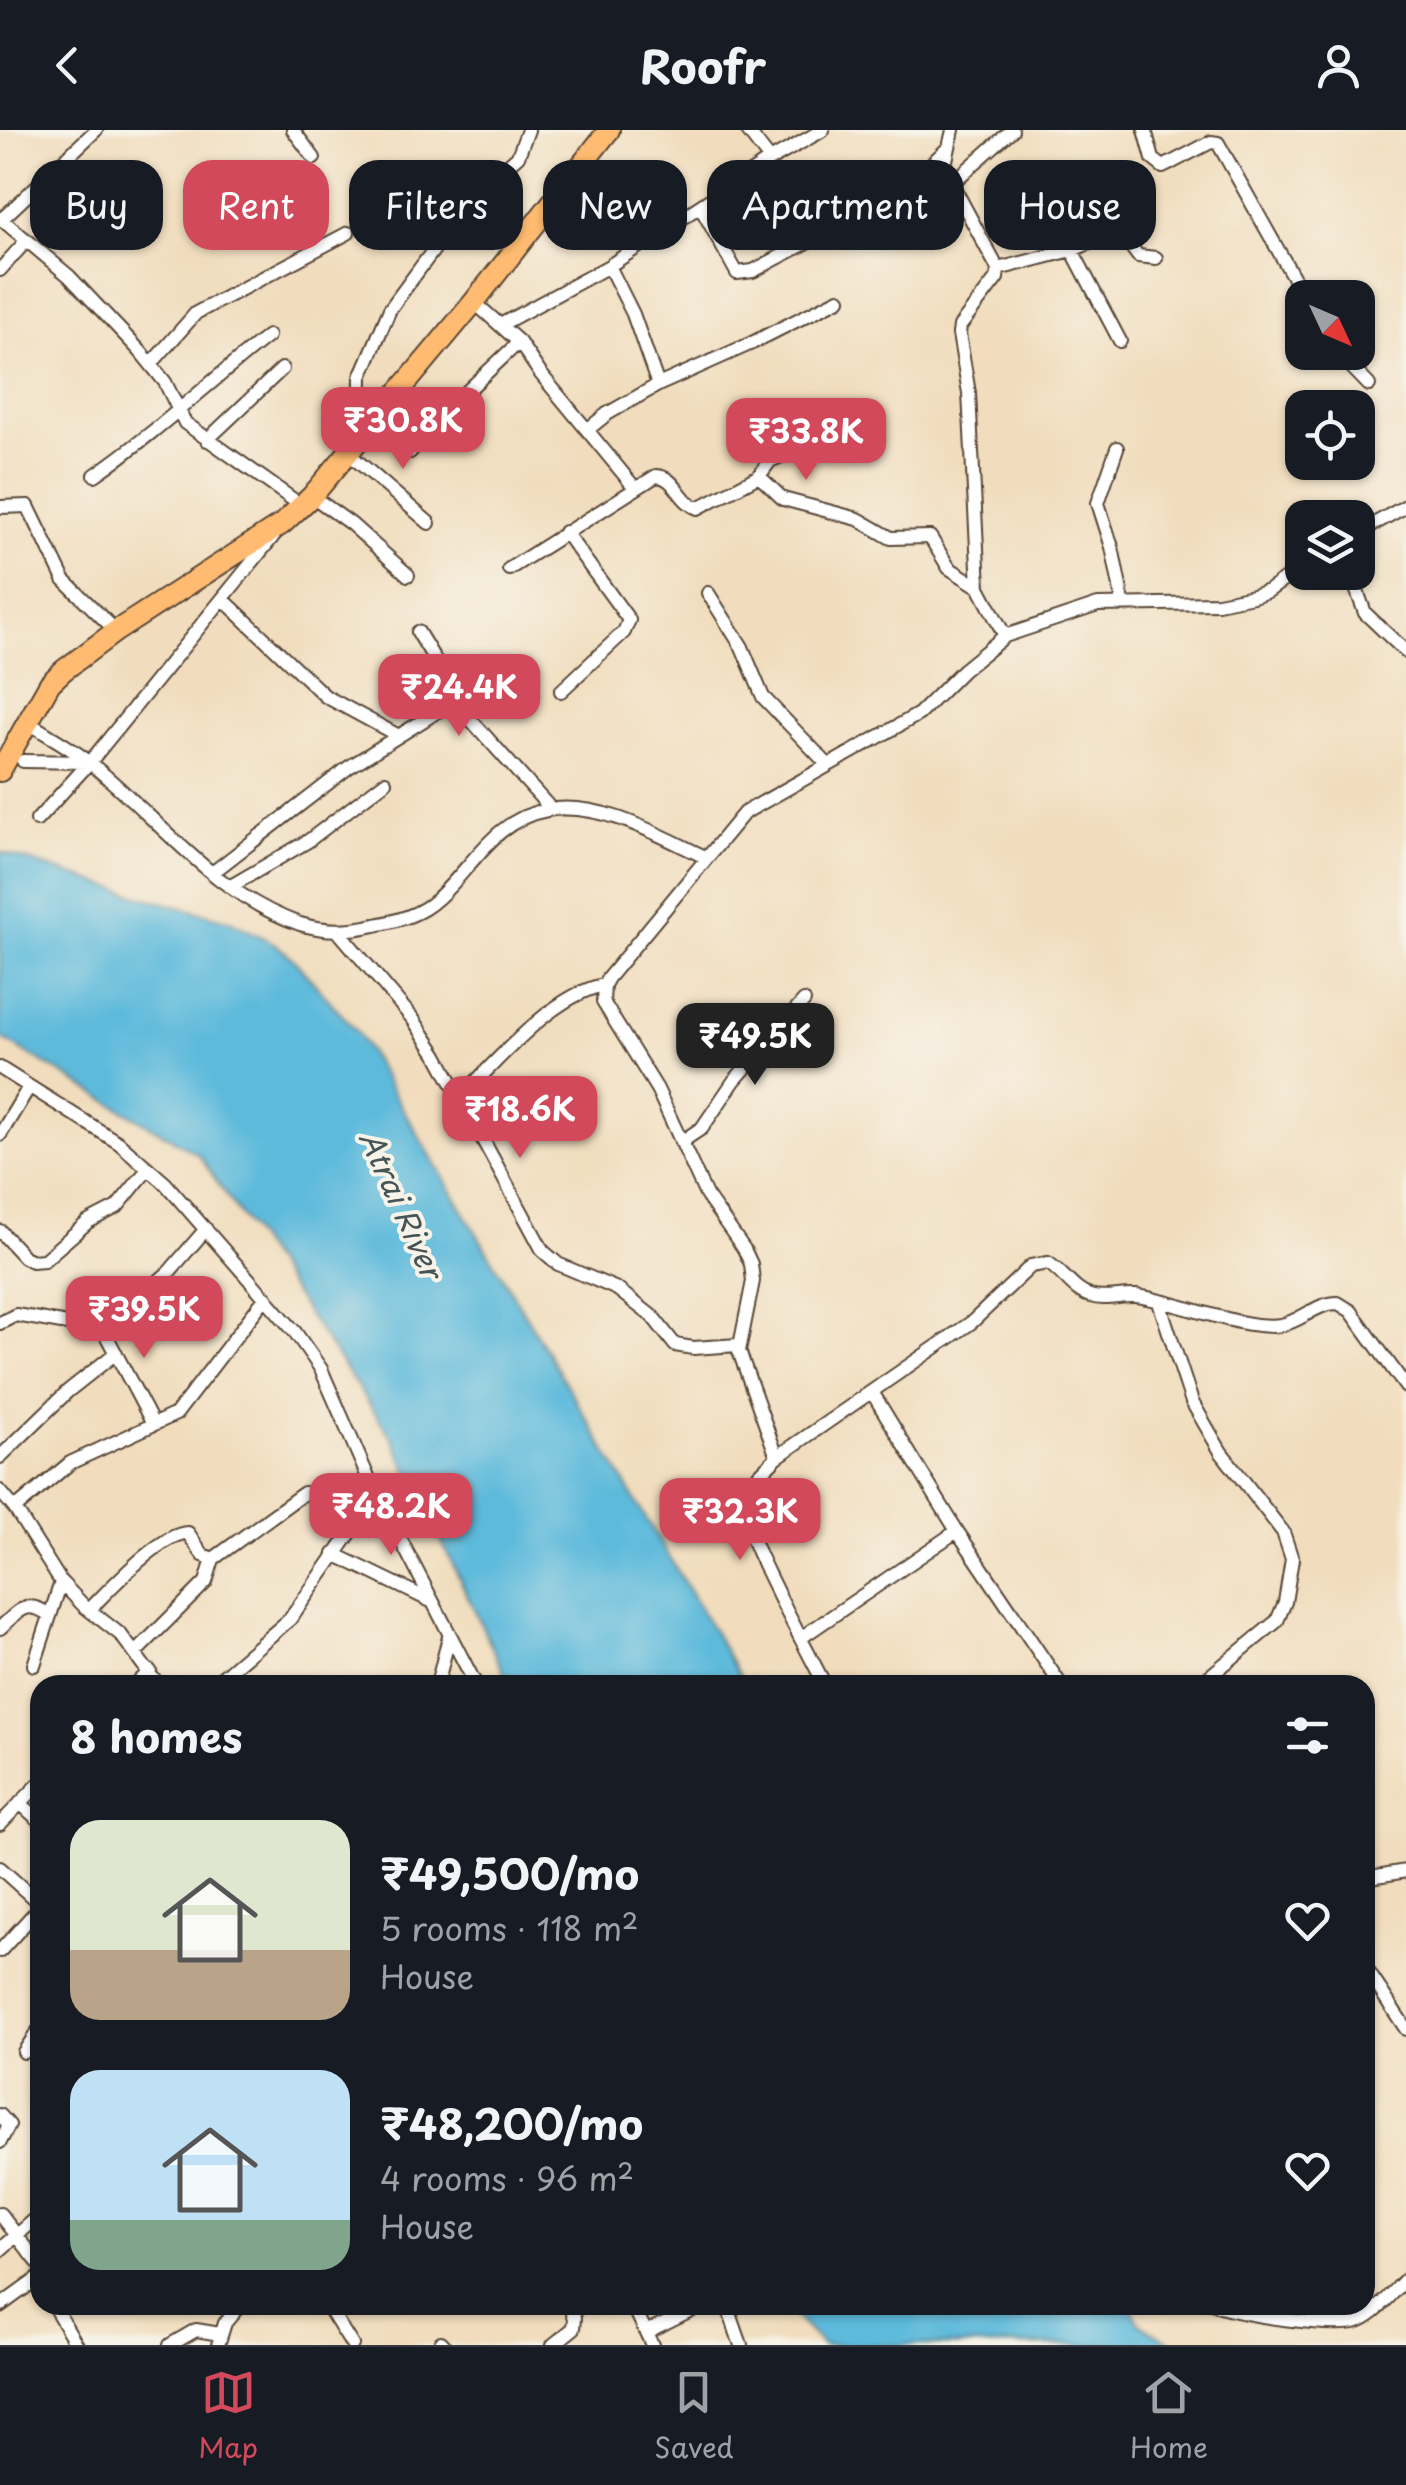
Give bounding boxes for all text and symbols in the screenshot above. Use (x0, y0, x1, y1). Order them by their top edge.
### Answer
text: Roofr (640, 31, 766, 99)
icon: back (40, 38, 95, 93)
icon: person (1311, 38, 1366, 93)
chip: Buy (30, 160, 163, 250)
chip: Rent (183, 160, 329, 250)
chip: Filters (349, 160, 523, 250)
chip: New (543, 160, 687, 250)
chip: Apartment (707, 160, 964, 250)
chip: House (984, 160, 1156, 250)
north arrow (1285, 280, 1375, 370)
map controls (1285, 280, 1375, 590)
pin: ₹30.8K (322, 387, 484, 472)
button: locate (1285, 390, 1375, 480)
text: ₹30.8K (343, 395, 463, 443)
pin: ₹33.8K (725, 398, 887, 483)
text: ₹33.8K (748, 406, 864, 454)
button: layers (1285, 500, 1375, 590)
pin: ₹24.4K (378, 654, 540, 739)
text: ₹24.4K (400, 662, 518, 710)
pin: ₹49.5K (674, 1003, 836, 1088)
text: ₹49.5K (698, 1011, 812, 1059)
pin: ₹18.6K (439, 1076, 601, 1161)
text: ₹18.6K (464, 1084, 576, 1132)
water label: Atrai River (350, 1123, 457, 1289)
pin: ₹39.5K (63, 1276, 225, 1361)
text: ₹39.5K (88, 1284, 200, 1332)
pin: ₹48.2K (310, 1473, 472, 1558)
pin: ₹32.3K (659, 1478, 821, 1563)
text: ₹48.2K (331, 1481, 451, 1529)
text: ₹32.3K (681, 1486, 799, 1534)
text: 8 homes (70, 1704, 243, 1767)
icon: filters (1280, 1708, 1335, 1763)
text: ₹49,500/mo (380, 1841, 639, 1904)
icon: home (150, 1860, 270, 1980)
icon: heart (1280, 1893, 1335, 1948)
text: 5 rooms · 118 m² (380, 1904, 638, 1952)
text: House (380, 1952, 474, 2000)
text: ₹48,200/mo (380, 2091, 643, 2154)
icon: home (150, 2110, 270, 2230)
icon: heart (1280, 2143, 1335, 2198)
text: 4 rooms · 96 m² (380, 2154, 634, 2202)
text: House (380, 2202, 474, 2250)
tab: Map (198, 2365, 258, 2468)
tab: Saved (654, 2365, 734, 2468)
tab: Home (1130, 2365, 1208, 2468)

